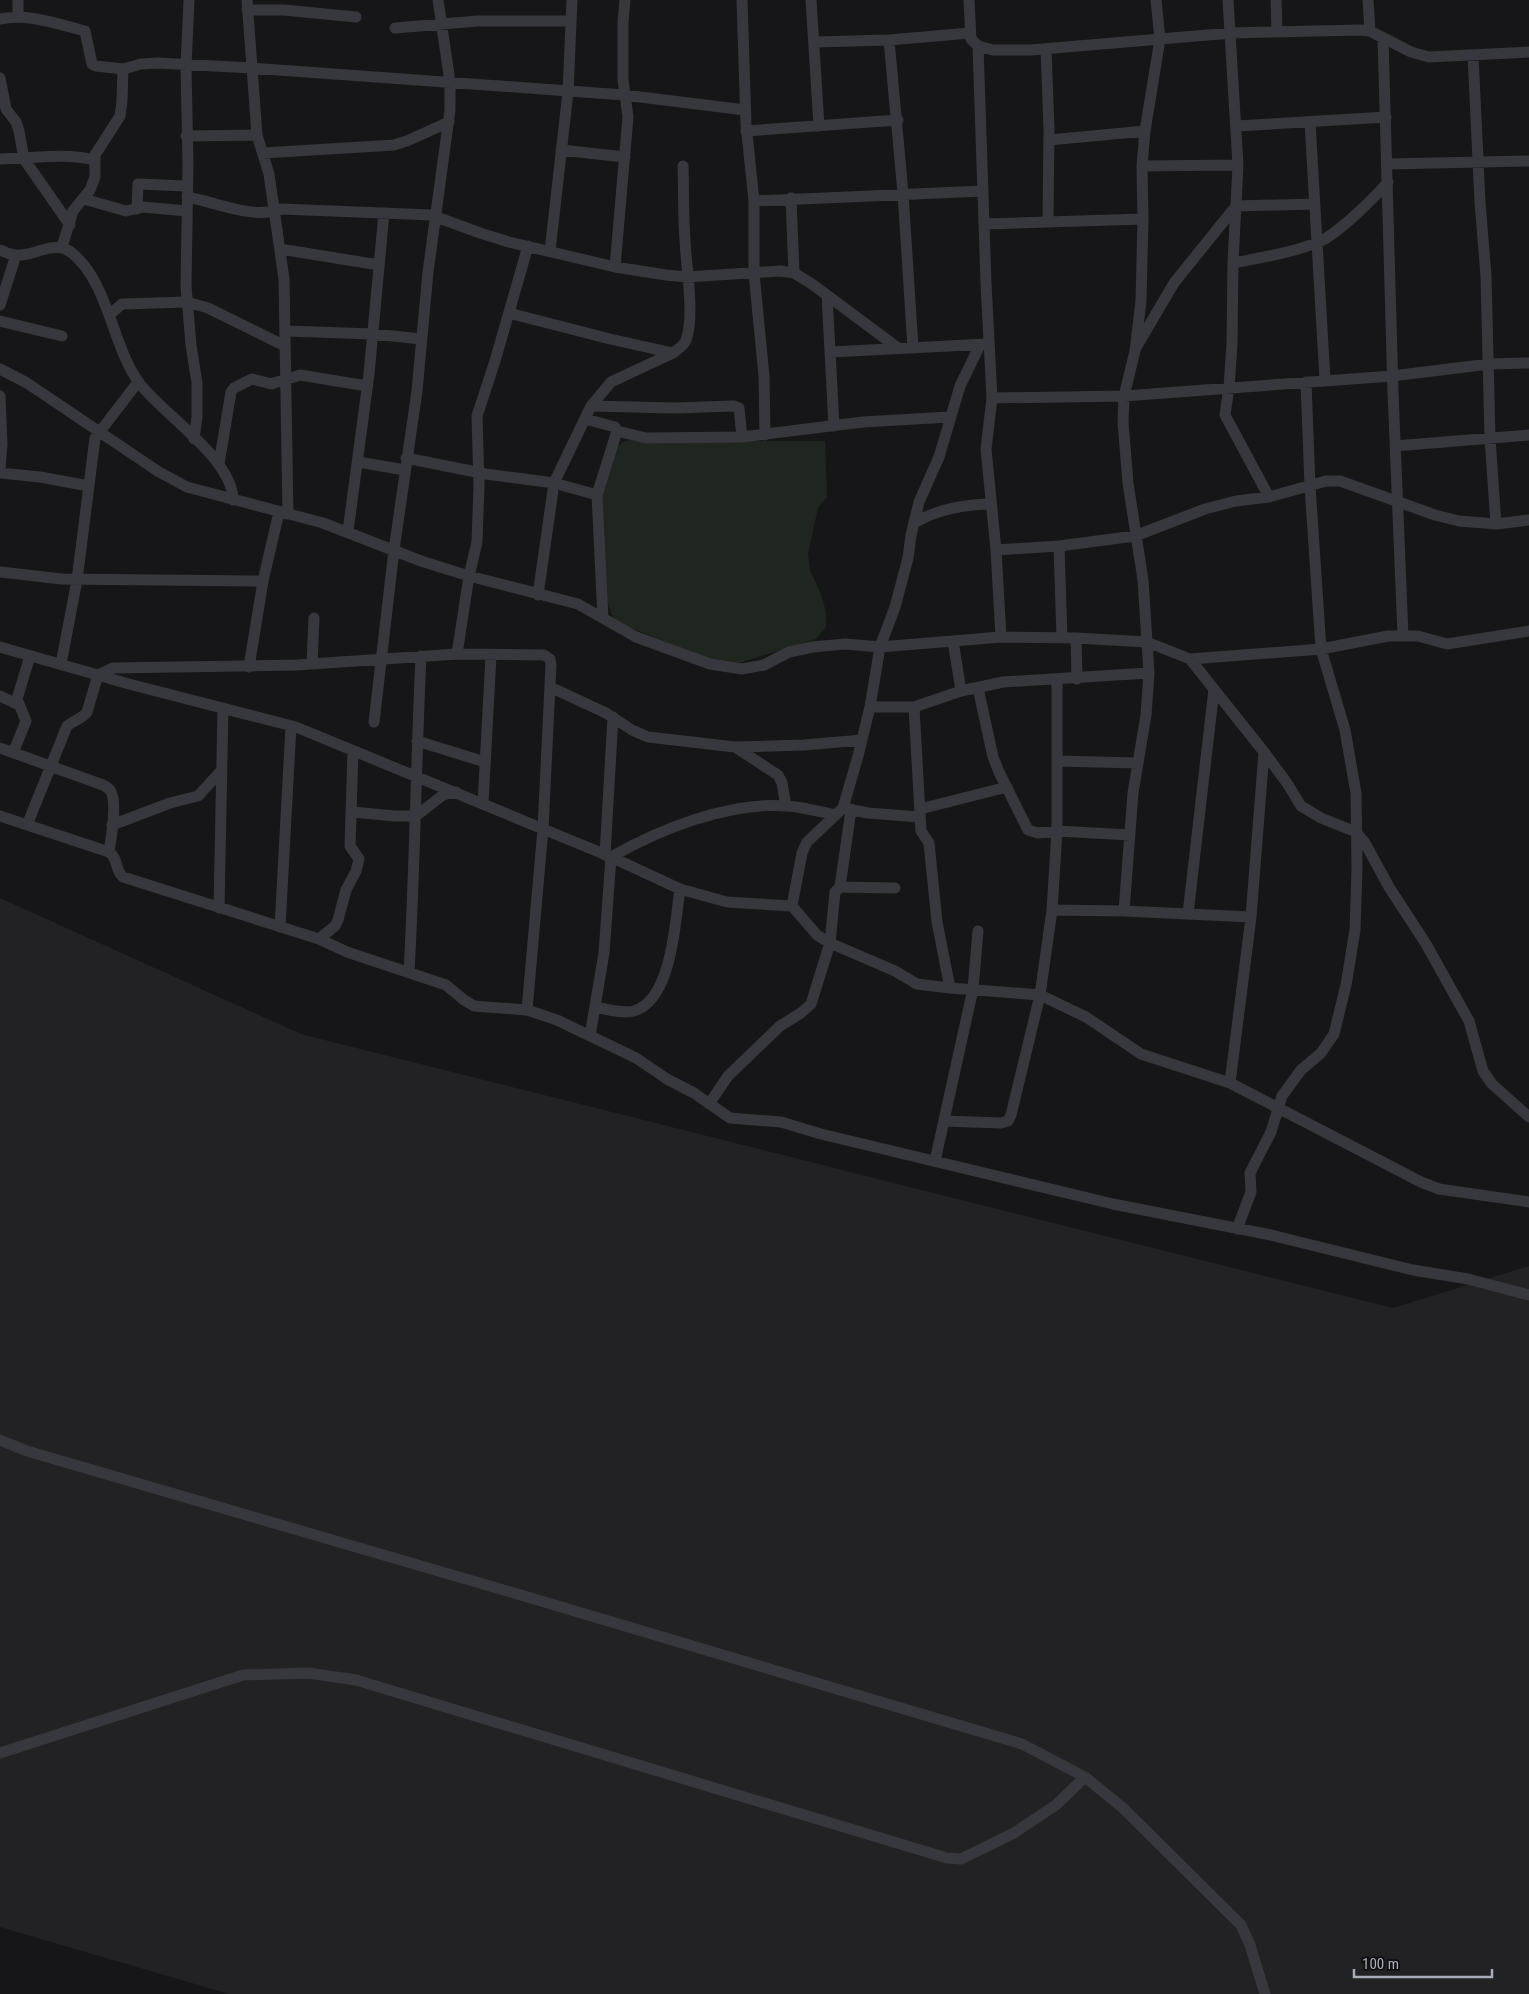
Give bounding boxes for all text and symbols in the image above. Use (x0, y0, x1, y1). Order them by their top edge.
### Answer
scale bar (1354, 1946, 1492, 1978)
text: 100 m (1362, 1955, 1399, 1973)

